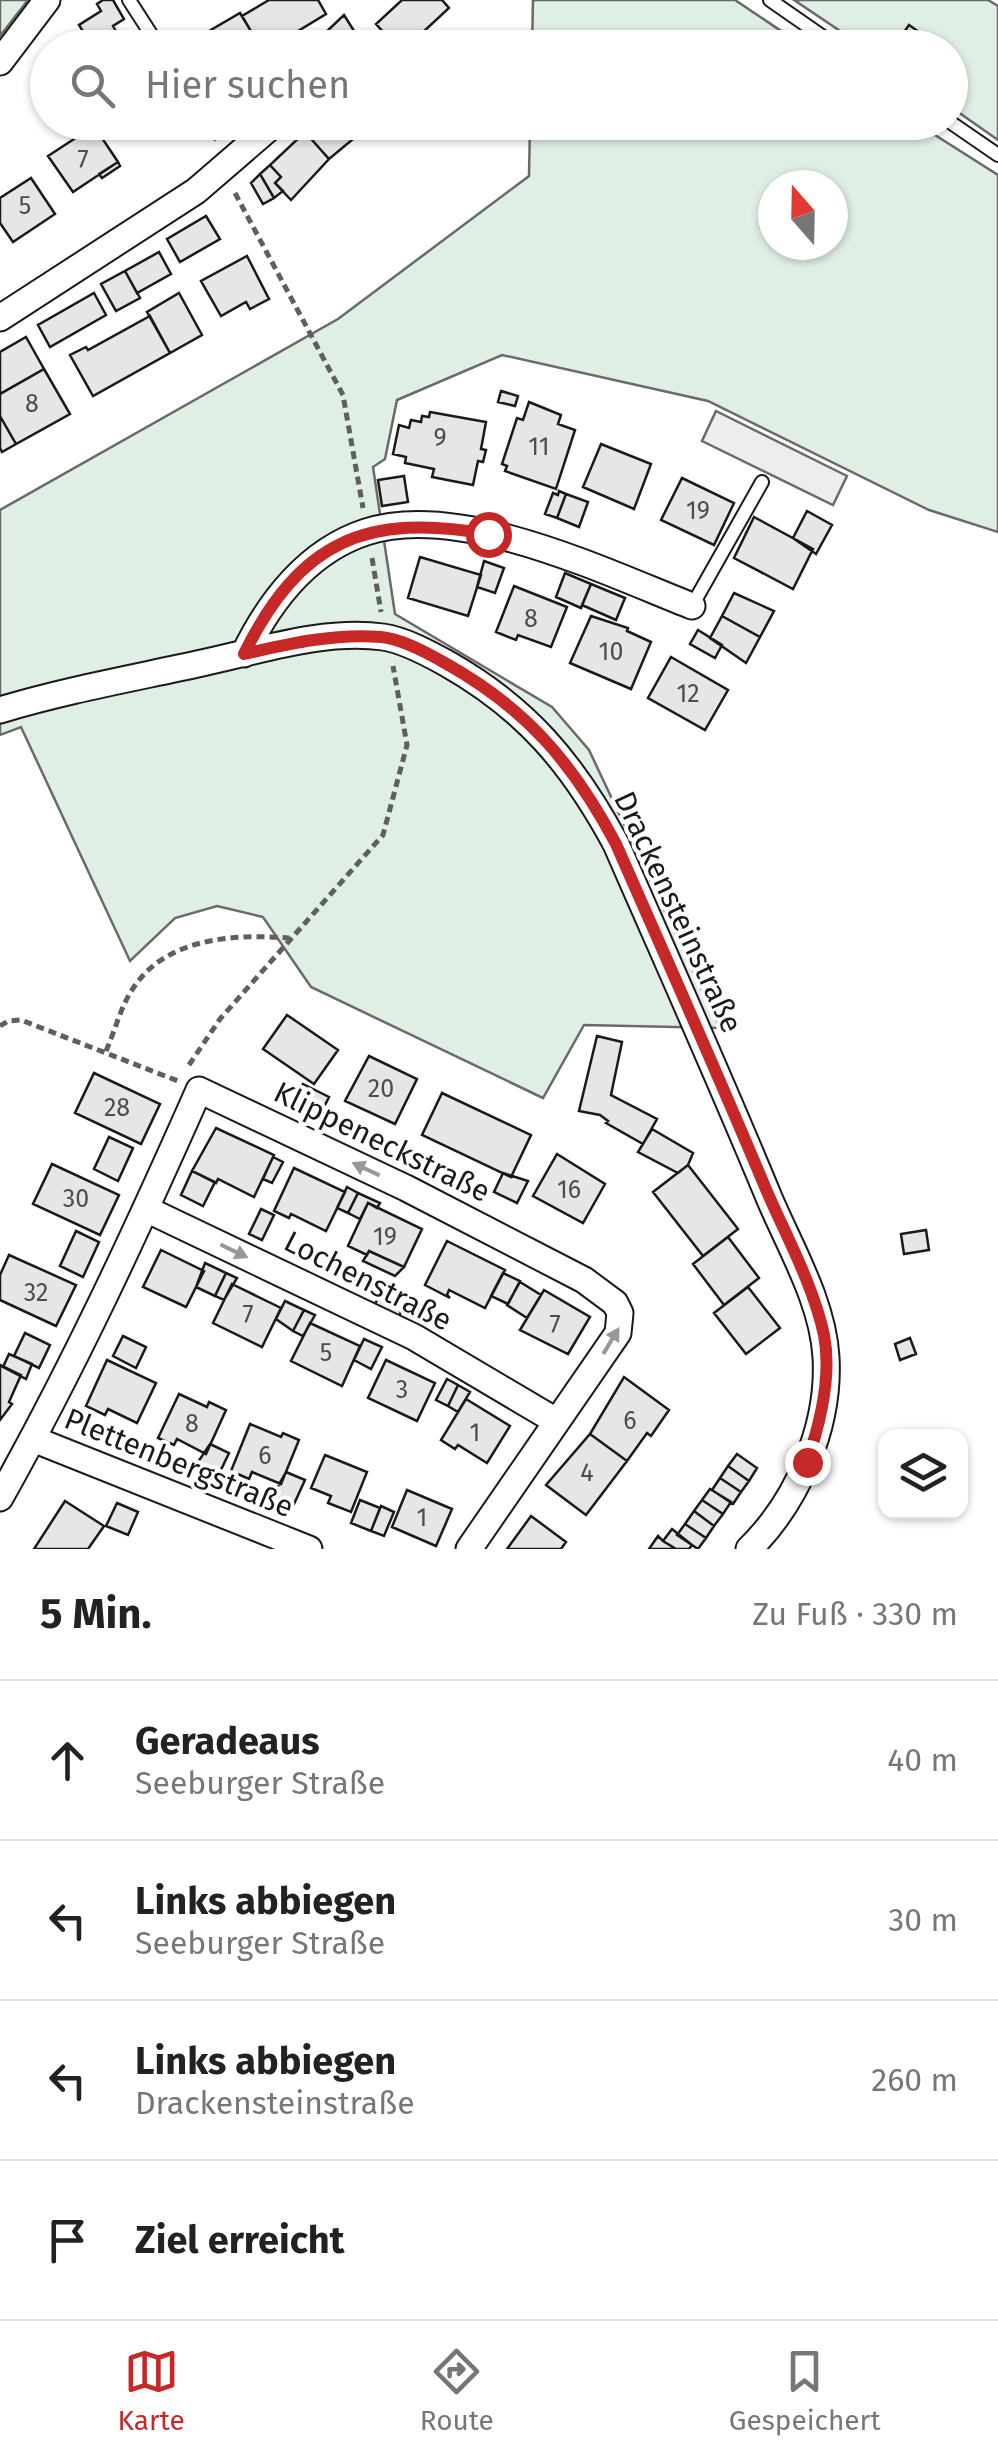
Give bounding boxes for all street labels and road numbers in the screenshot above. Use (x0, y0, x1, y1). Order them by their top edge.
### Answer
street label: Drackensteinstraße (606, 786, 750, 1038)
street label: Klippeneckstraße (268, 1074, 496, 1210)
street label: Lochenstraße (278, 1223, 458, 1339)
street label: Plettenbergstraße (59, 1401, 299, 1525)

